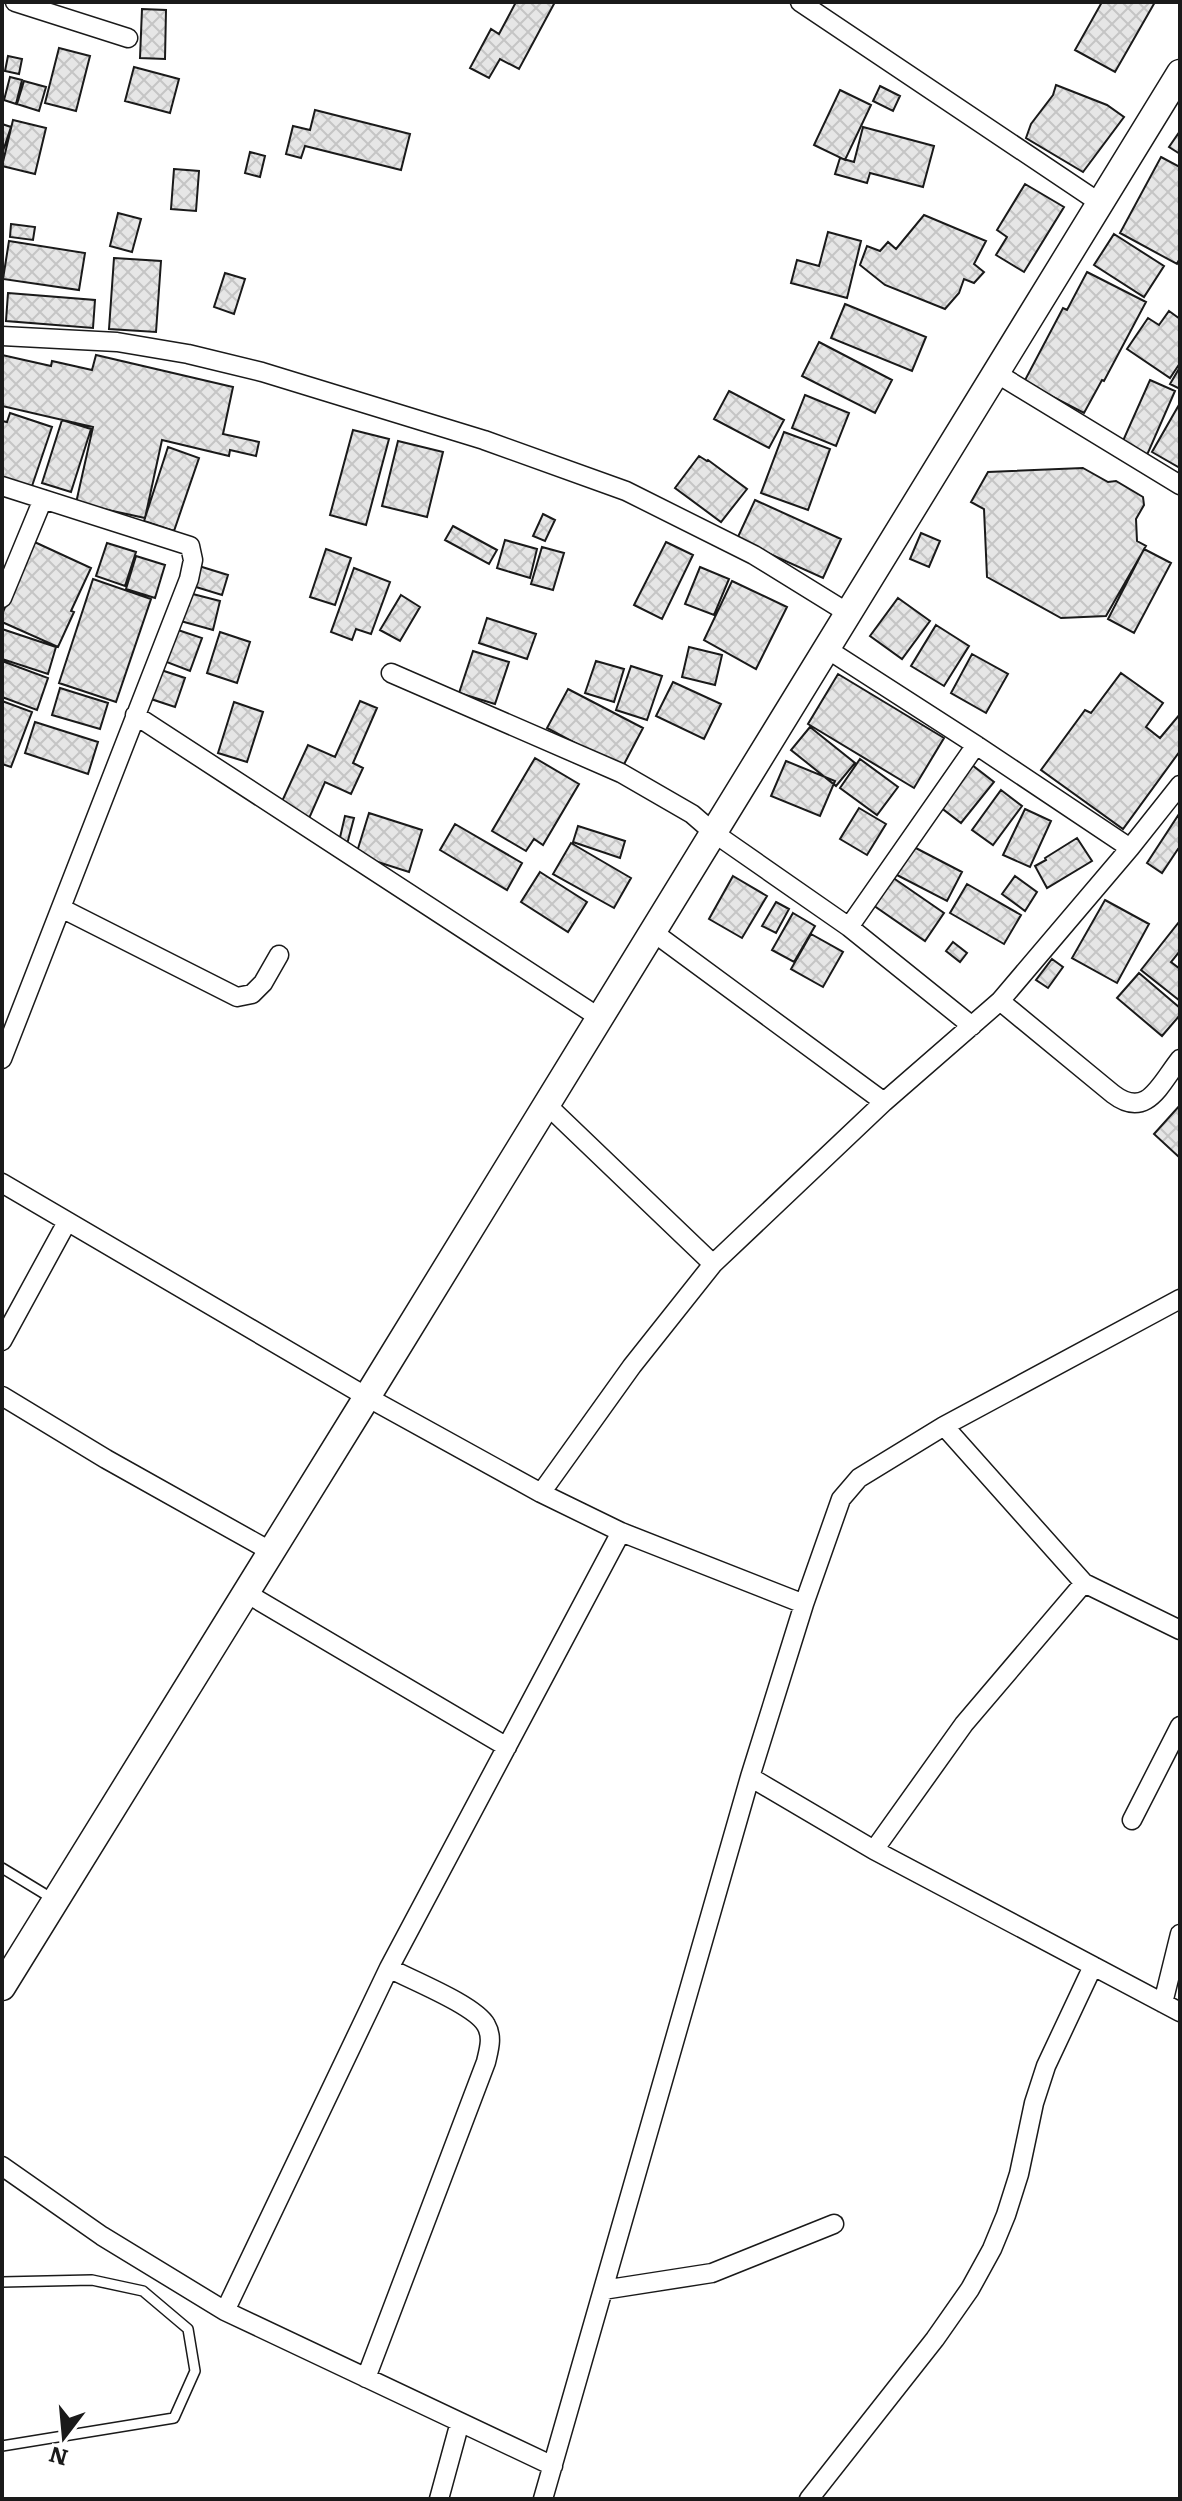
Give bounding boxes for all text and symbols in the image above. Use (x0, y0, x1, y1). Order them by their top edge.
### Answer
north arrow (24, 2397, 104, 2477)
text: N (45, 2439, 71, 2476)

